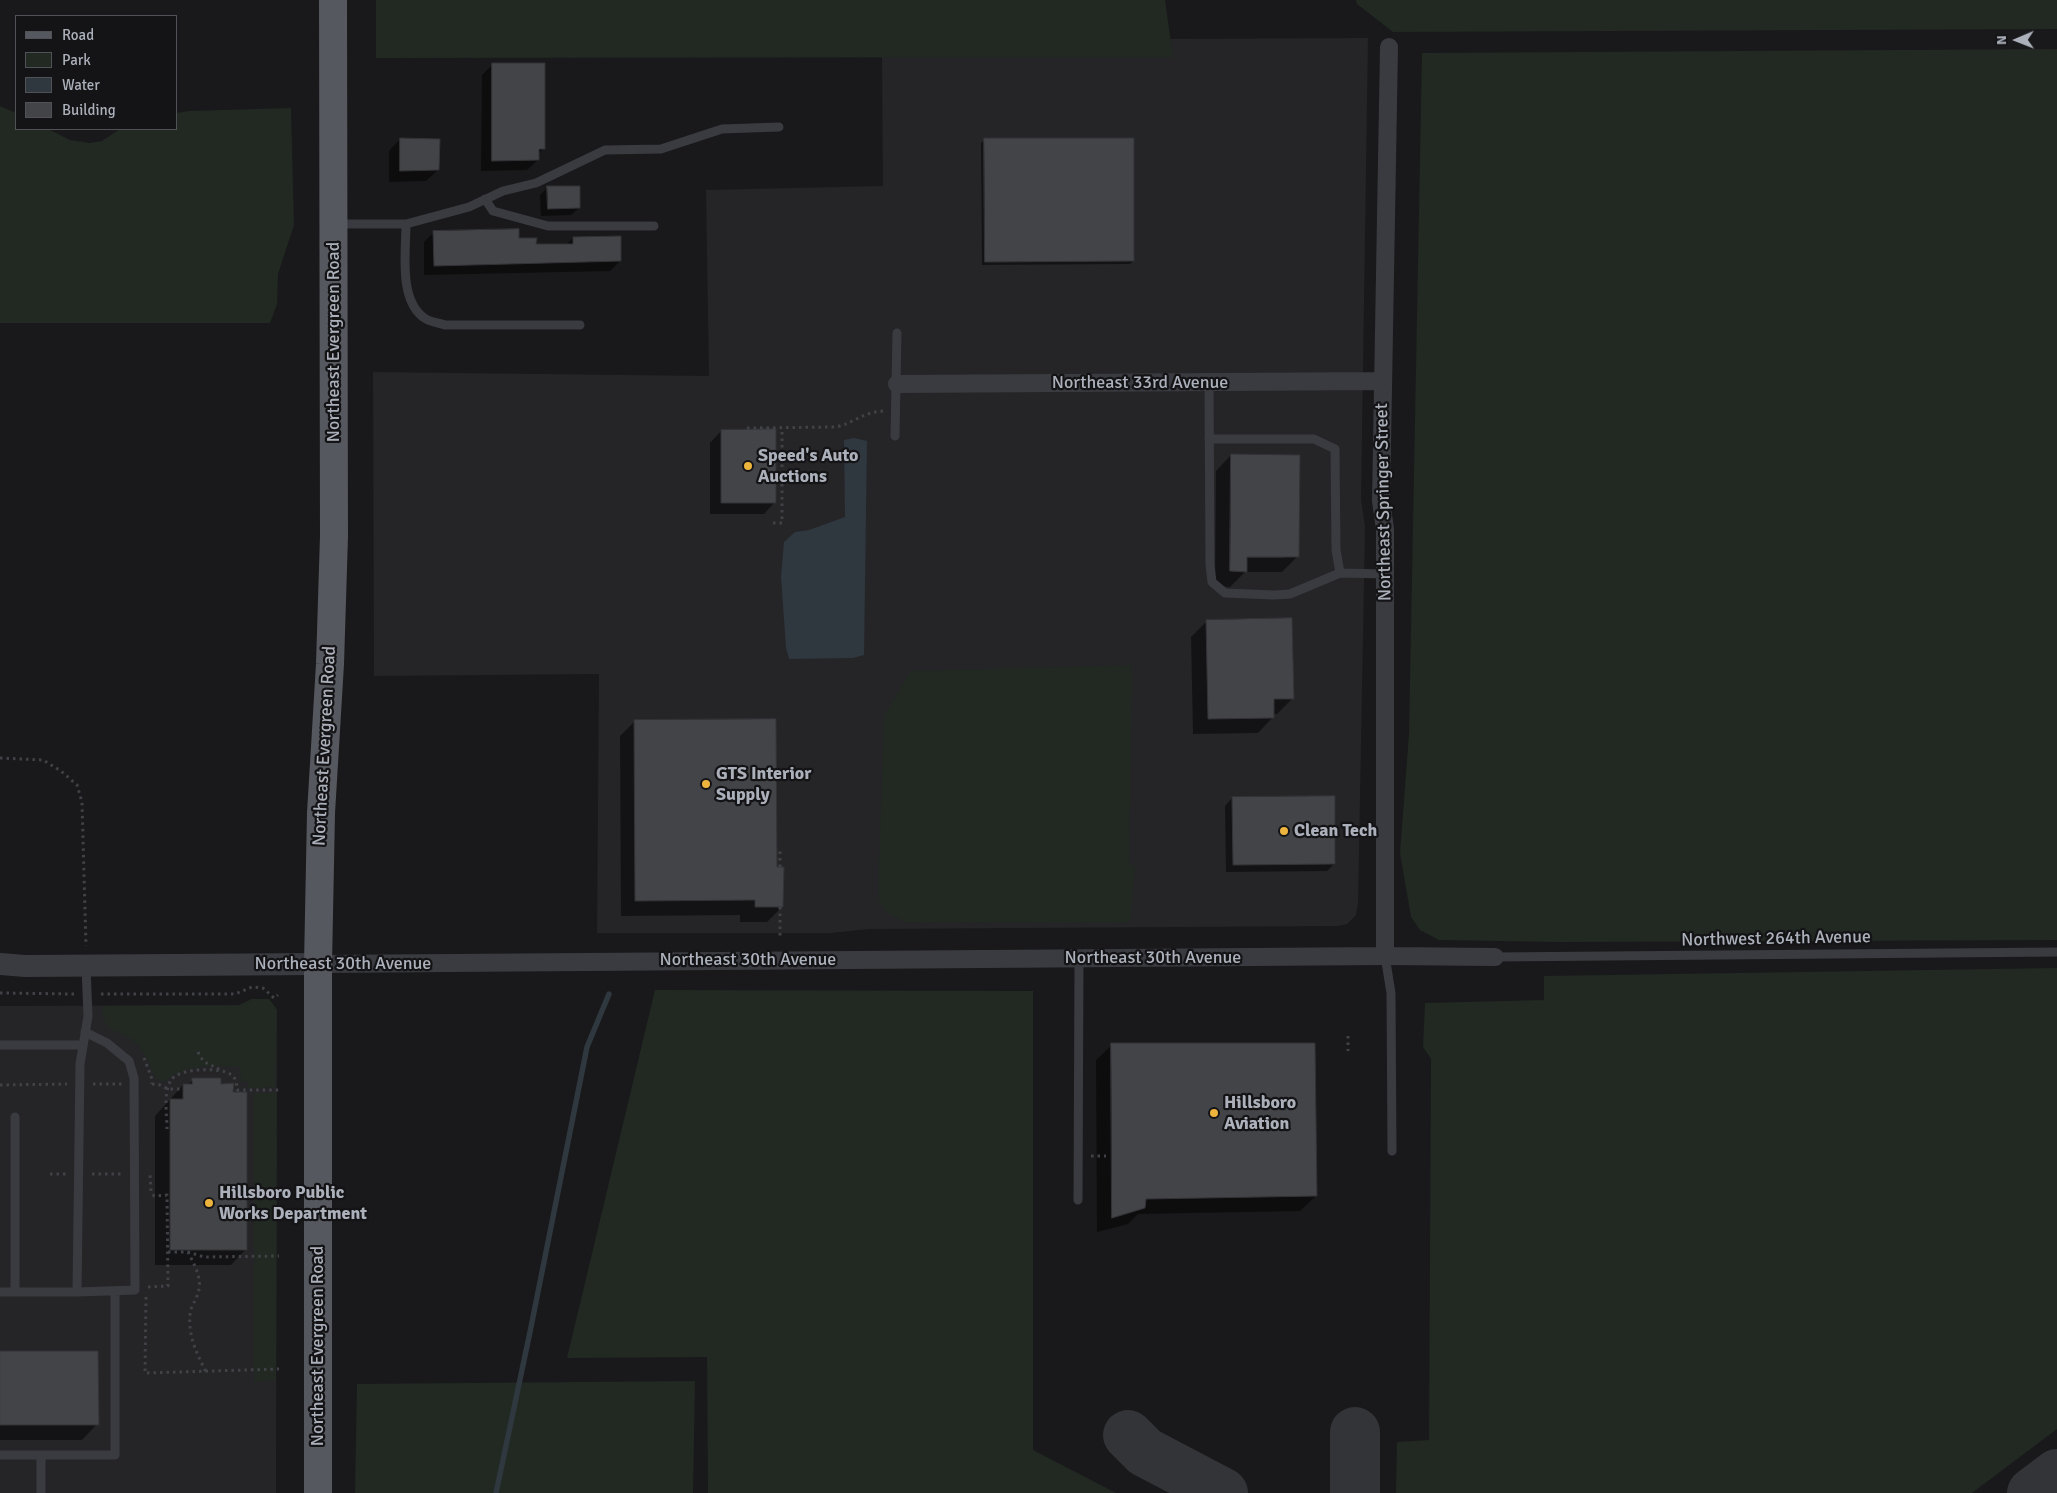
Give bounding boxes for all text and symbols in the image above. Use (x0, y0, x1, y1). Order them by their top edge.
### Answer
legend (15, 15, 178, 130)
north arrow (1992, 15, 2042, 65)
text: Road (62, 26, 94, 44)
text: N (1993, 35, 2010, 45)
text: Park (62, 51, 91, 69)
text: Water (62, 76, 100, 94)
text: Building (62, 101, 116, 119)
street label: Northeast Evergreen Road (323, 242, 345, 442)
street label: Northeast 33rd Avenue (1052, 372, 1228, 394)
street label: Northeast Springer Street (1371, 403, 1397, 601)
place label: Speed's Auto Auctions (758, 445, 858, 488)
marker: Speed's Auto Auctions (742, 460, 754, 472)
street label: Northeast Evergreen Road (309, 645, 341, 847)
place label: GTS Interior Supply (716, 763, 811, 806)
marker: GTS Interior Supply (700, 778, 712, 790)
place label: Clean Tech (1294, 820, 1377, 842)
marker: Clean Tech (1278, 825, 1290, 837)
street label: Northwest 264th Avenue (1681, 927, 1871, 951)
street label: Northeast 30th Avenue (1065, 947, 1241, 969)
street label: Northeast 30th Avenue (660, 949, 836, 971)
street label: Northeast 30th Avenue (255, 953, 431, 975)
place label: Hillsboro Aviation (1224, 1092, 1296, 1134)
marker: Hillsboro Aviation (1208, 1107, 1220, 1119)
place label: Hillsboro Public Works Department (219, 1182, 367, 1224)
marker: Hillsboro Public Works Department (203, 1197, 215, 1209)
street label: Northeast Evergreen Road (307, 1246, 329, 1446)

